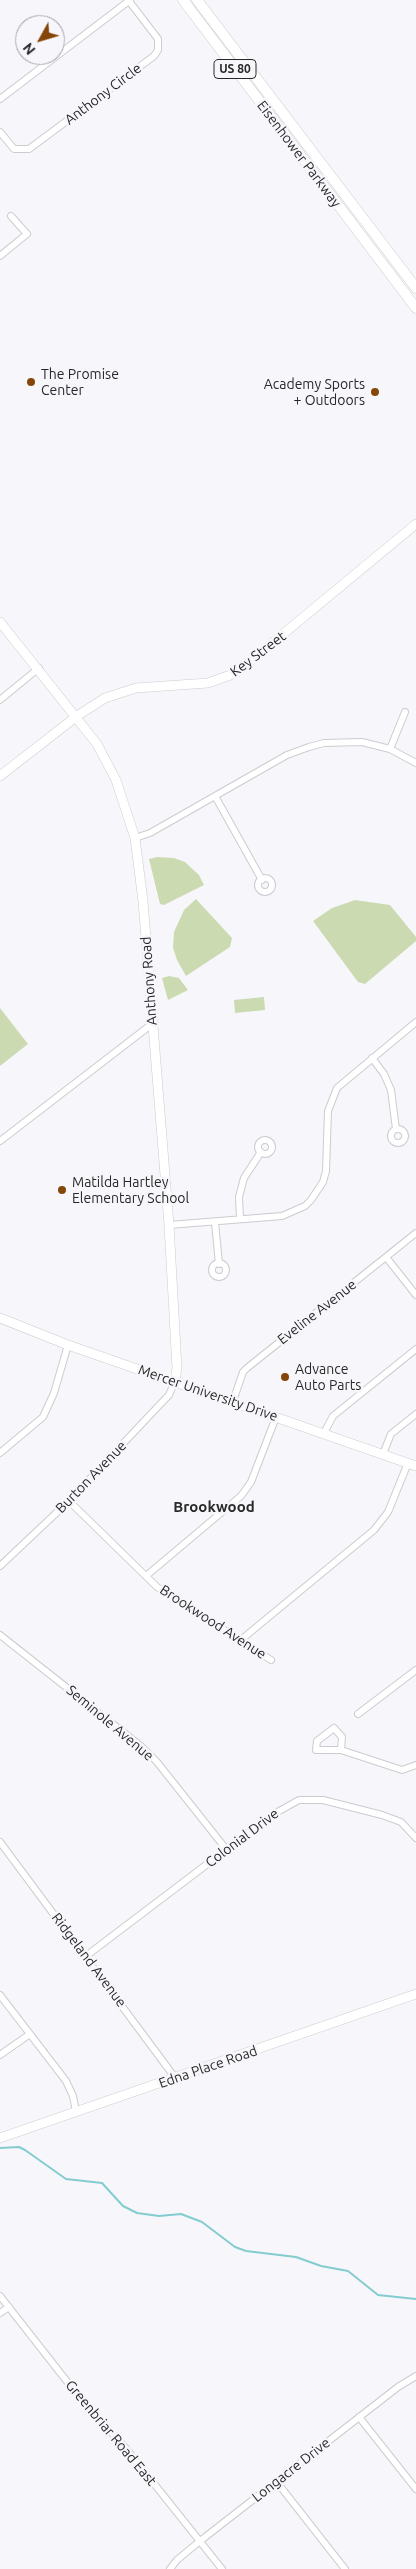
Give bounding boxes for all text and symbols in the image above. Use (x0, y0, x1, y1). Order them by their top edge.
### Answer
north arrow (15, 15, 65, 65)
text: N (20, 40, 39, 58)
street label: Anthony Circle (61, 60, 145, 128)
road number: US 80 (214, 60, 256, 78)
street label: Eisenhower Parkway (253, 97, 345, 211)
place label: The Promise Center (41, 366, 119, 398)
marker: The Promise Center (25, 376, 37, 388)
place label: Academy Sports + Outdoors (264, 376, 365, 408)
marker: Academy Sports + Outdoors (369, 386, 381, 398)
street label: Key Street (227, 628, 289, 680)
street label: Anthony Road (138, 936, 160, 1026)
place label: Matilda Hartley Elementary School (72, 1174, 189, 1206)
marker: Matilda Hartley Elementary School (56, 1184, 68, 1196)
street label: Eveline Avenue (274, 1276, 360, 1348)
street label: Mercer University Drive (136, 1361, 280, 1425)
place label: Advance Auto Parts (295, 1361, 361, 1394)
marker: Advance Auto Parts (279, 1371, 291, 1383)
street label: Burton Avenue (52, 1437, 130, 1517)
district label: Brookwood (173, 1498, 255, 1516)
street label: Brookwood Avenue (157, 1581, 269, 1663)
street label: Seminole Avenue (63, 1682, 157, 1764)
street label: Colonial Drive (202, 1805, 282, 1871)
street label: Ridgeland Avenue (48, 1910, 130, 2010)
street label: Edna Place Road (156, 2042, 260, 2092)
street label: Greenbriar Road East (62, 2377, 160, 2489)
street label: Longacre Drive (249, 2434, 333, 2506)

